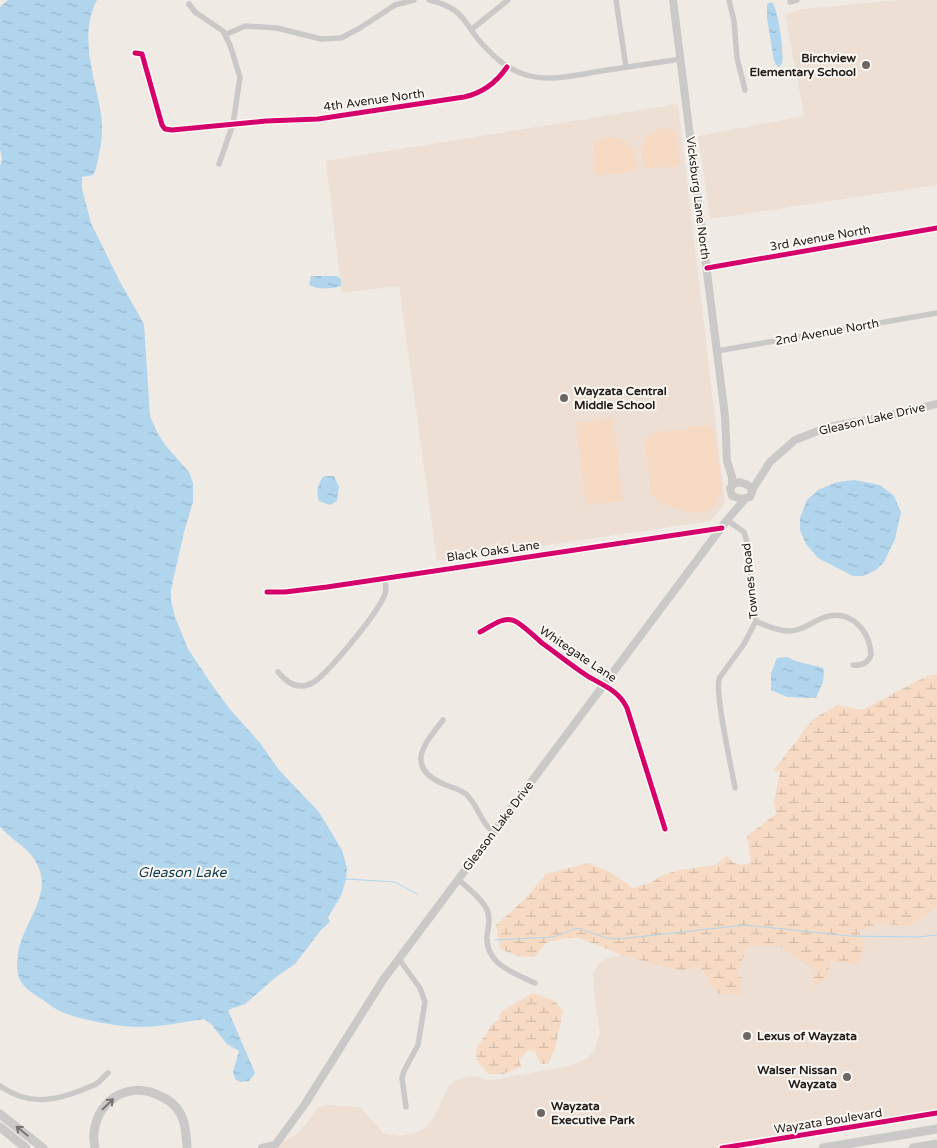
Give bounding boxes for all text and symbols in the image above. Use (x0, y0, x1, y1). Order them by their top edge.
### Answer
place label: Birchview Elementary School (749, 51, 856, 80)
marker: Birchview Elementary School (860, 59, 872, 71)
street label: 4th Avenue North (323, 86, 425, 114)
street label: Vicksburg Lane North (683, 136, 713, 260)
street label: 3rd Avenue North (769, 222, 871, 254)
street label: 2nd Avenue North (774, 316, 880, 348)
place label: Wayzata Central Middle School (574, 384, 667, 412)
marker: Wayzata Central Middle School (558, 392, 570, 404)
street label: Gleason Lake Drive (817, 400, 927, 438)
street label: Black Oaks Lane (446, 538, 540, 564)
street label: Townes Road (739, 542, 761, 620)
street label: Whitegate Lane (537, 623, 619, 685)
street label: Gleason Lake Drive (460, 778, 536, 874)
water label: Gleason Lake (138, 864, 227, 881)
place label: Lexus of Wayzata (757, 1029, 857, 1044)
marker: Lexus of Wayzata (741, 1030, 753, 1042)
place label: Walser Nissan Wayzata (757, 1063, 837, 1092)
marker: Walser Nissan Wayzata (841, 1071, 853, 1083)
one-way arrow (101, 1098, 114, 1110)
place label: Wayzata Executive Park (551, 1099, 635, 1127)
street label: Wayzata Boulevard (773, 1106, 883, 1136)
marker: Wayzata Executive Park (535, 1107, 547, 1119)
one-way arrow (15, 1125, 28, 1136)

